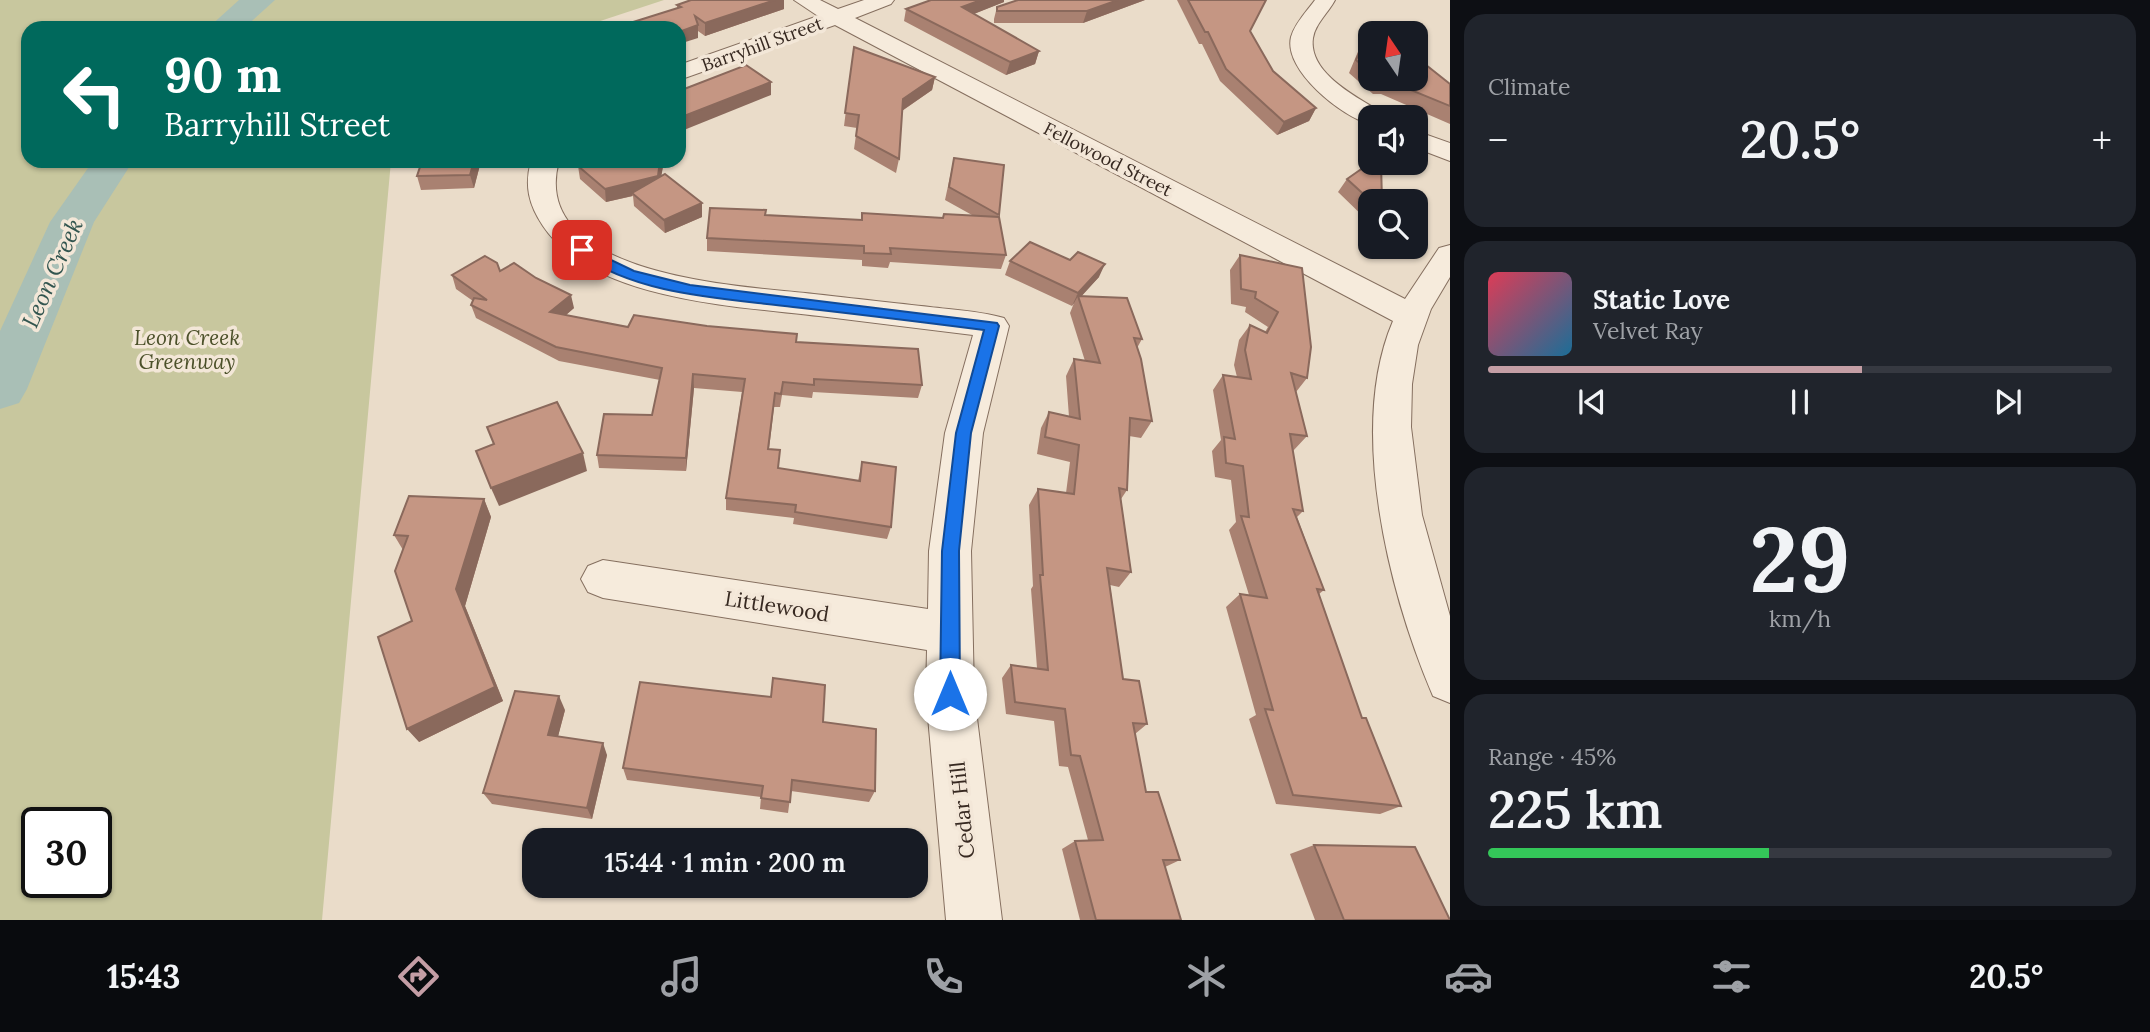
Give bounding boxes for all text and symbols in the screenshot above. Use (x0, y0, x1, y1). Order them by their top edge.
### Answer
street label: Barryhill Street (698, 11, 826, 77)
north arrow (1358, 21, 1428, 91)
map controls (1358, 21, 1428, 259)
text: 90 m (164, 43, 281, 105)
icon: left (49, 49, 140, 140)
text: Climate (1488, 72, 1570, 101)
text: Barryhill Street (164, 104, 390, 145)
button: sound (1358, 105, 1428, 175)
text: 20.5° (1740, 106, 1860, 172)
text: − (1488, 116, 1508, 164)
text: + (2092, 116, 2112, 164)
street label: Fellowood Street (1040, 117, 1176, 201)
button: search (1358, 189, 1428, 259)
water label: Leon Creek (15, 214, 89, 332)
pin (552, 220, 612, 280)
icon: arrive (563, 231, 601, 269)
text: Static Love (1593, 283, 1730, 316)
text: Velvet Ray (1593, 316, 1703, 345)
park label: Leon Creek Greenway (134, 324, 240, 375)
icon: previous (1573, 383, 1611, 421)
icon: pause (1781, 383, 1819, 421)
icon: next (1989, 383, 2027, 421)
text: 29 (1750, 500, 1850, 617)
street label: Littlewood (723, 584, 831, 628)
text: km/h (1769, 604, 1831, 633)
position arrow (913, 657, 987, 731)
text: Range · 45% (1488, 742, 1616, 771)
street label: Cedar Hill (943, 760, 981, 860)
text: 225 km (1488, 776, 1663, 842)
speed limit sign: 30 (21, 807, 112, 898)
text: 15:44 · 1 min · 200 m (604, 846, 846, 879)
icon: directions (394, 952, 443, 1001)
icon: music (657, 952, 706, 1001)
icon: phone (919, 952, 968, 1001)
icon: climate (1182, 952, 1231, 1001)
icon: car (1444, 952, 1493, 1001)
icon: filters (1707, 952, 1756, 1001)
text: 15:43 (107, 956, 180, 997)
text: 20.5° (1969, 956, 2043, 997)

